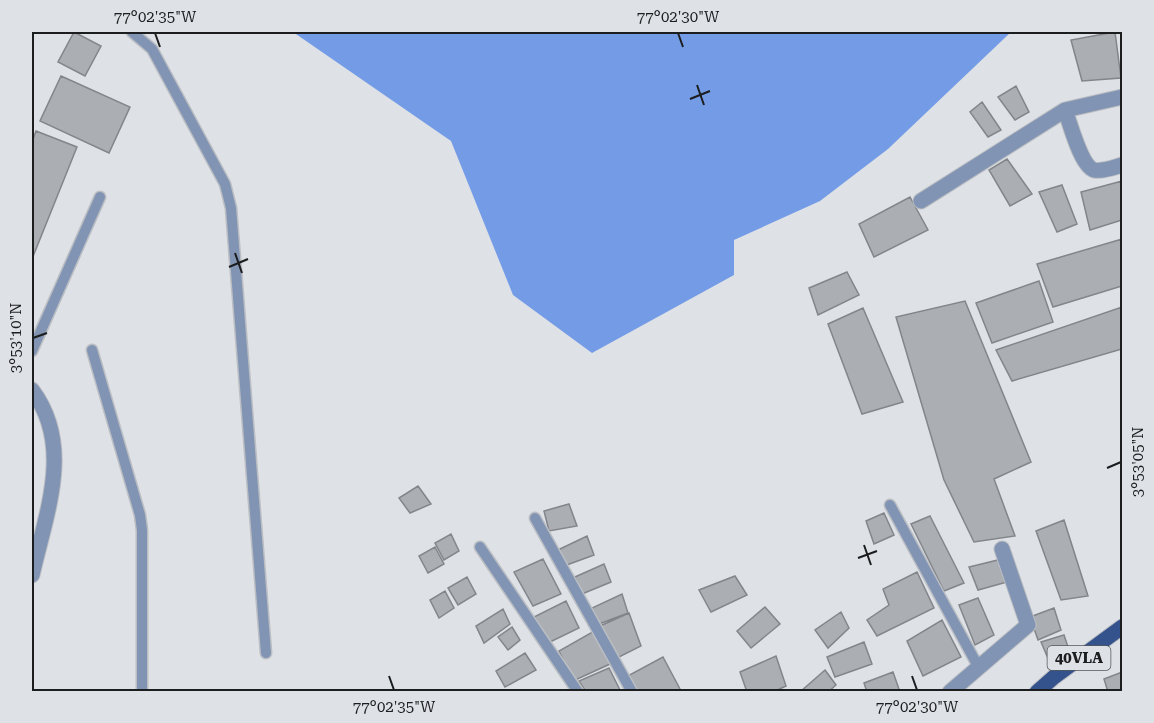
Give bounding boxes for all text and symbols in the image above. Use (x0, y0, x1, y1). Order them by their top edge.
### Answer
text: 77°02'35"W (114, 8, 197, 26)
text: 77°02'30"W (637, 8, 720, 26)
text: 3°53'10"N (7, 303, 25, 373)
text: 3°53'05"N (1129, 427, 1147, 497)
road number: 40VLA (1048, 646, 1110, 670)
text: 77°02'35"W (353, 698, 436, 716)
text: 77°02'30"W (876, 698, 959, 716)

